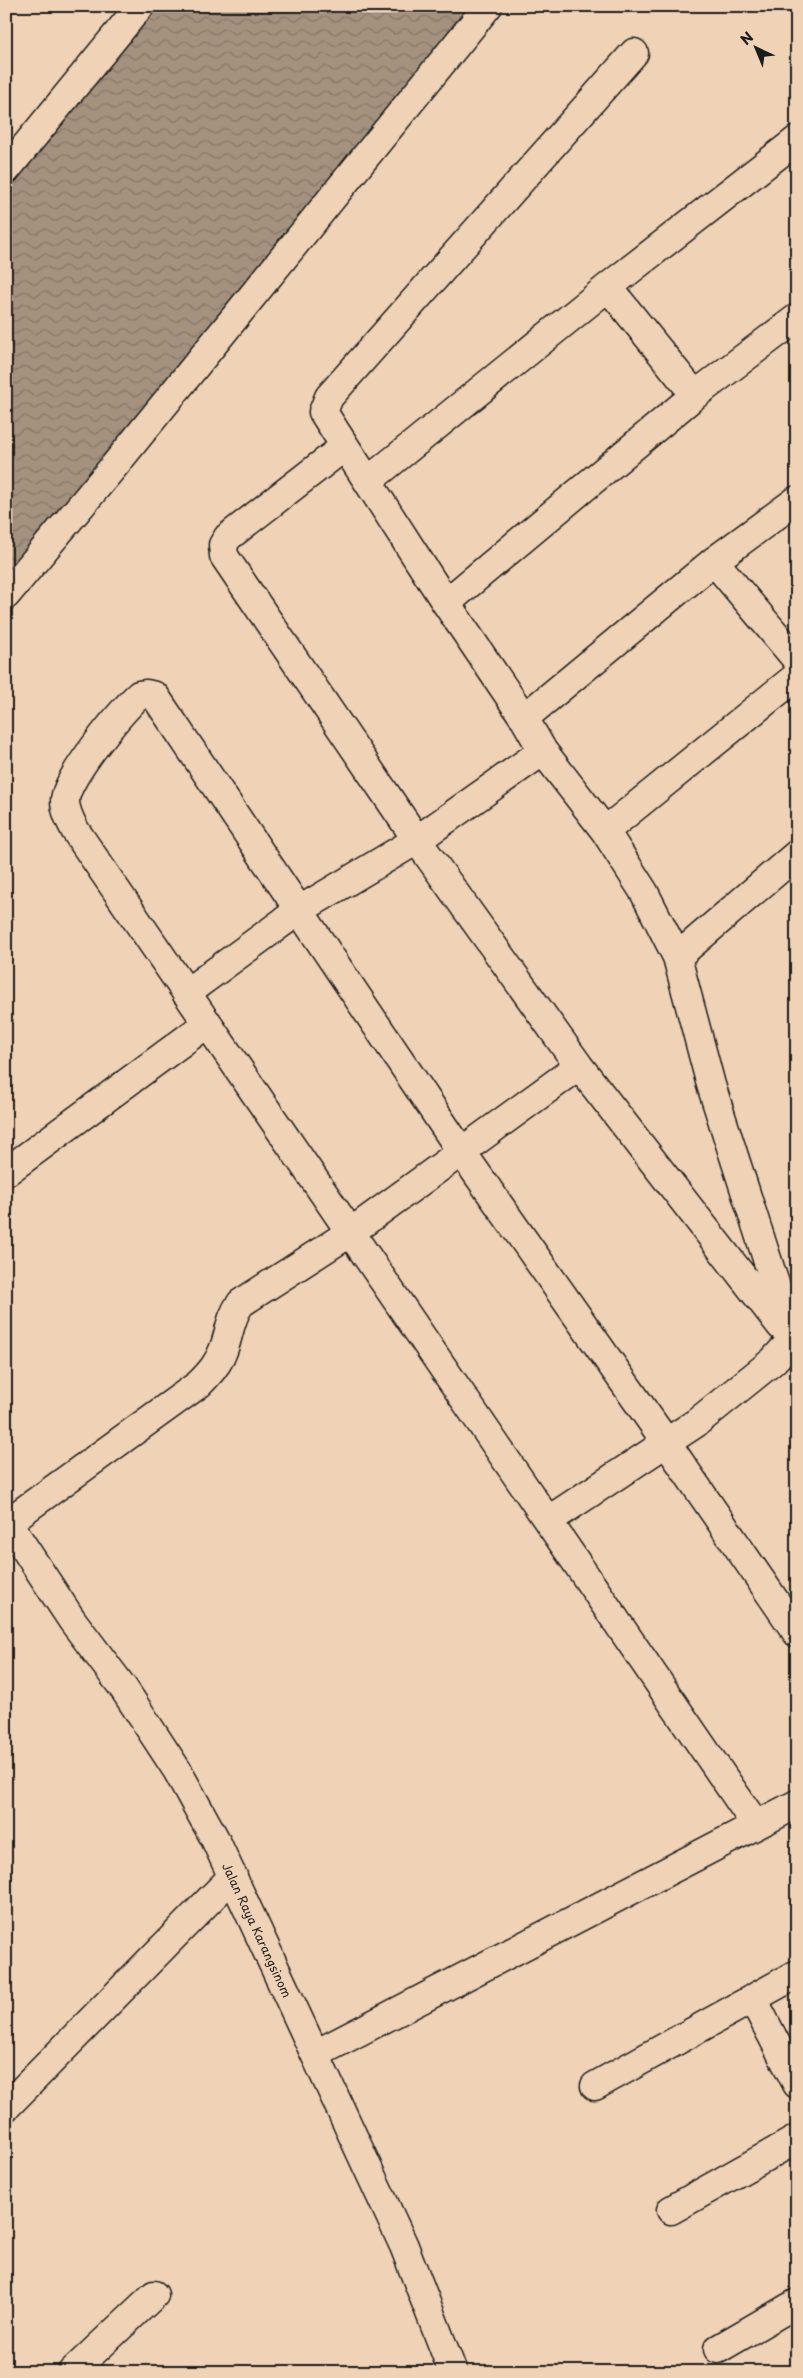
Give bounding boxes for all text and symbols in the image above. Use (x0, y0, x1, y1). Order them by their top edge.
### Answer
north arrow (730, 22, 780, 72)
text: N (735, 27, 758, 50)
street label: Jalan Raya Karangsinom (218, 1860, 296, 2000)

